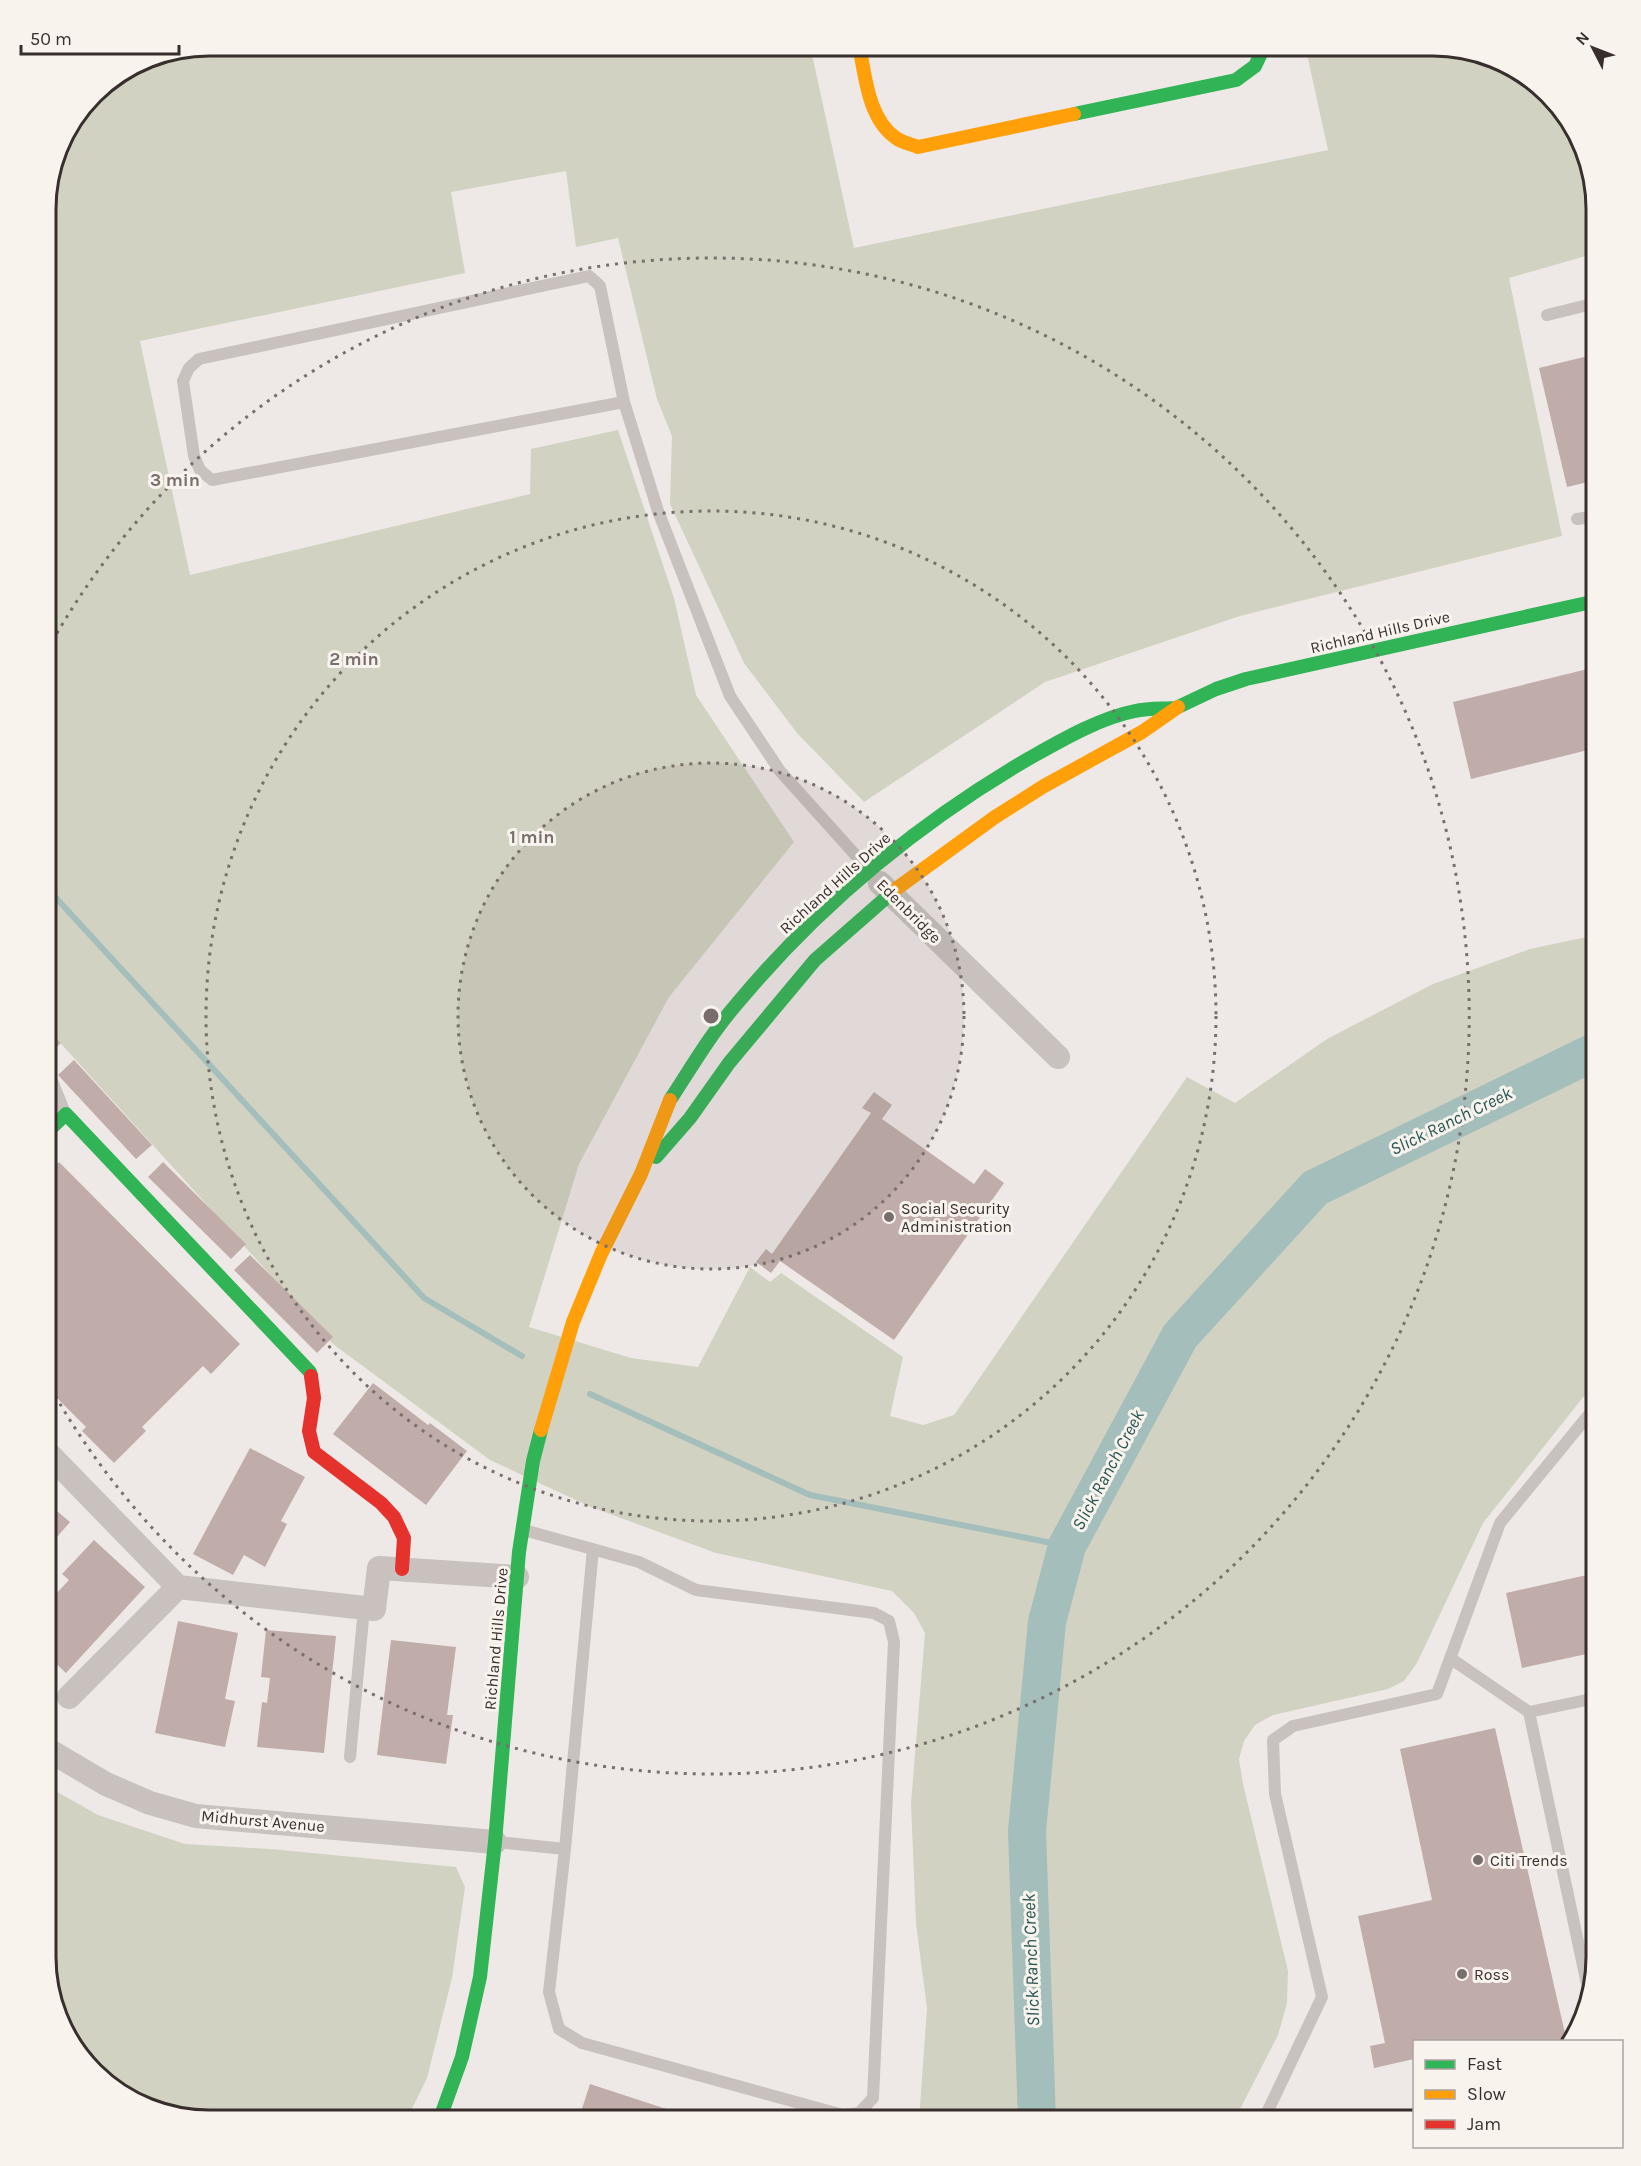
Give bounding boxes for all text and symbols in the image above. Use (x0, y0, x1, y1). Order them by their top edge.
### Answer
scale bar (21, 18, 178, 56)
north arrow (1563, 18, 1623, 78)
text: 50 m (30, 28, 72, 50)
text: N (1571, 28, 1593, 49)
text: 3 min (150, 469, 200, 491)
street label: Richland Hills Drive (1308, 607, 1452, 657)
text: 2 min (329, 648, 379, 670)
text: 1 min (509, 826, 555, 848)
street label: Richland Hills Drive (776, 828, 894, 938)
street label: Edenbridge (873, 875, 945, 947)
centre of rings (701, 1006, 721, 1026)
water label: Slick Ranch Creek (1386, 1082, 1516, 1160)
place label: Social Security Administration (901, 1199, 1012, 1236)
marker: Social Security Administration (882, 1210, 896, 1224)
water label: Slick Ranch Creek (1067, 1405, 1149, 1534)
street label: Richland Hills Drive (480, 1567, 512, 1711)
street label: Midhurst Avenue (201, 1806, 325, 1836)
place label: Citi Trends (1490, 1851, 1568, 1870)
marker: Citi Trends (1471, 1853, 1485, 1867)
water label: Slick Ranch Creek (1018, 1892, 1044, 2027)
place label: Ross (1474, 1965, 1509, 1984)
marker: Ross (1455, 1967, 1469, 1981)
legend (1413, 2040, 1623, 2148)
text: Fast (1467, 2053, 1502, 2075)
text: Slow (1467, 2083, 1506, 2105)
text: Jam (1467, 2113, 1501, 2135)

